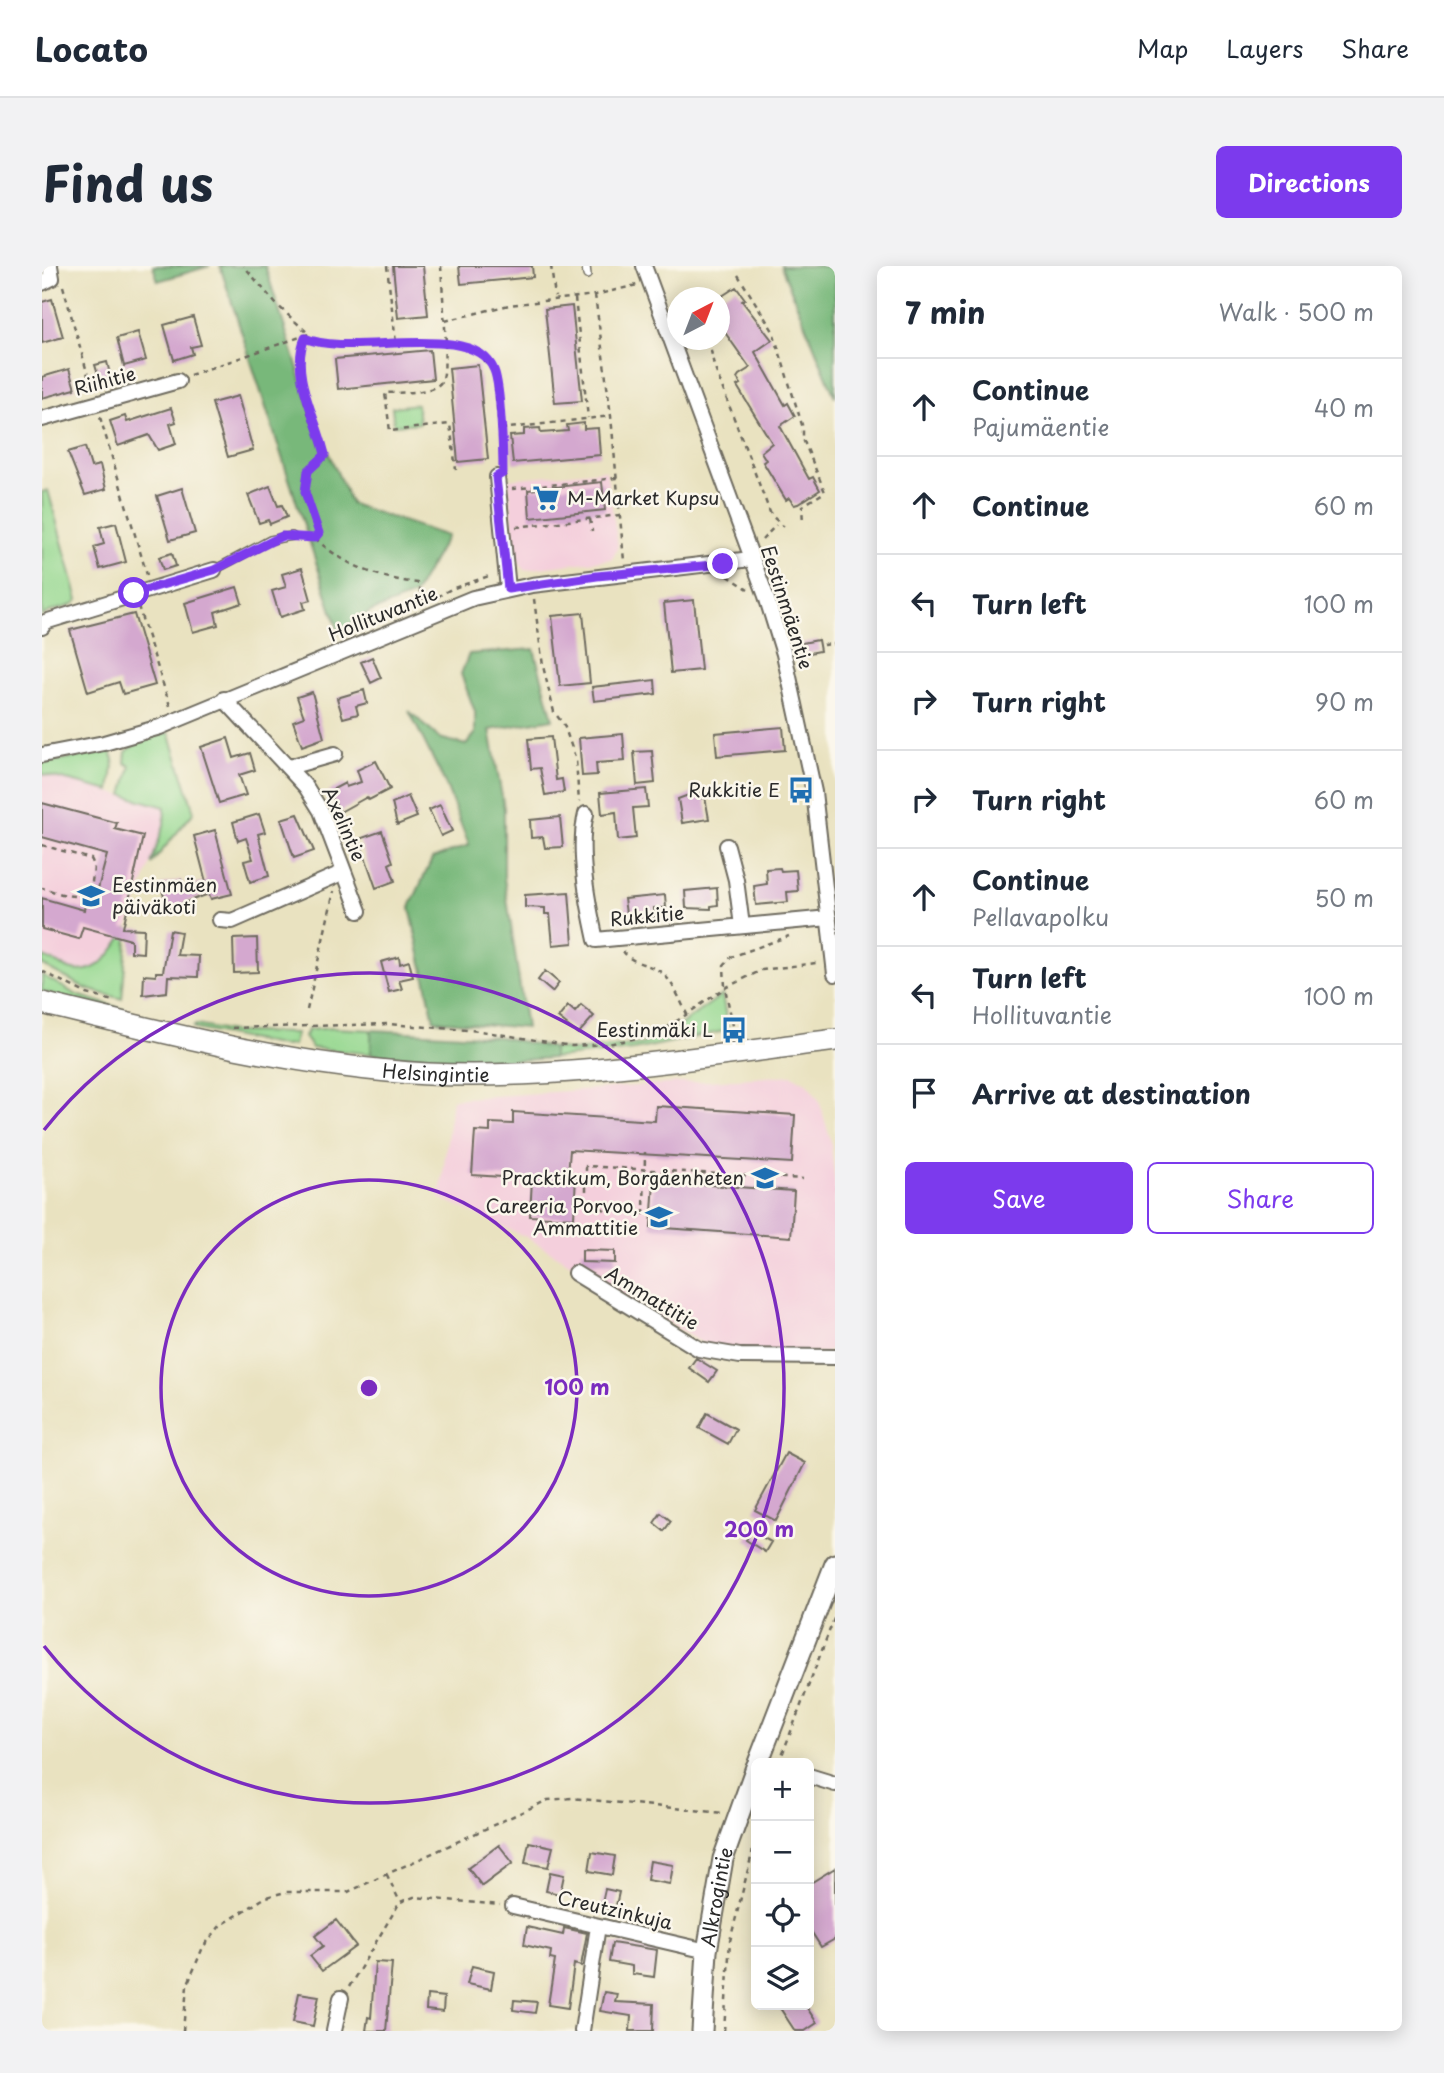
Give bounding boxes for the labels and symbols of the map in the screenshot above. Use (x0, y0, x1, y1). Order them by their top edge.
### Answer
north arrow (667, 287, 730, 350)
street label: Riihitie (71, 358, 139, 402)
supermarket icon: M-Market Kupsu (531, 483, 561, 513)
place label: M-Market Kupsu (567, 483, 719, 511)
street label: Eestinmäentie (755, 541, 821, 672)
route end (707, 548, 738, 579)
route start (118, 577, 149, 608)
street label: Hollituvantie (324, 578, 441, 648)
place label: Rukkitie E (688, 775, 780, 803)
bus stop icon: Rukkitie E (786, 775, 816, 805)
street label: Axelintie (316, 782, 374, 865)
place label: Eestinmäen päiväkoti (112, 870, 217, 920)
school or university icon: Eestinmäen päiväkoti (76, 881, 106, 911)
street label: Rukkitie (609, 898, 685, 932)
place label: Eestinmäki L (596, 1015, 713, 1043)
bus stop icon: Eestinmäki L (719, 1015, 749, 1045)
street label: Helsingintie (381, 1056, 490, 1088)
place label: Pracktikum, Borgåenheten (501, 1163, 744, 1191)
school or university icon: Pracktikum, Borgåenheten (750, 1163, 780, 1193)
place label: Careeria Porvoo, Ammattitie (486, 1191, 638, 1241)
school or university icon: Careeria Porvoo, Ammattitie (644, 1202, 674, 1232)
street label: Ammattitie (600, 1258, 705, 1336)
text: 100 m (544, 1370, 610, 1402)
centre of rings (357, 1376, 381, 1400)
text: 200 m (724, 1512, 794, 1544)
street label: Alkrogintie (693, 1843, 739, 1949)
street label: Creutzinkuja (555, 1882, 676, 1936)

